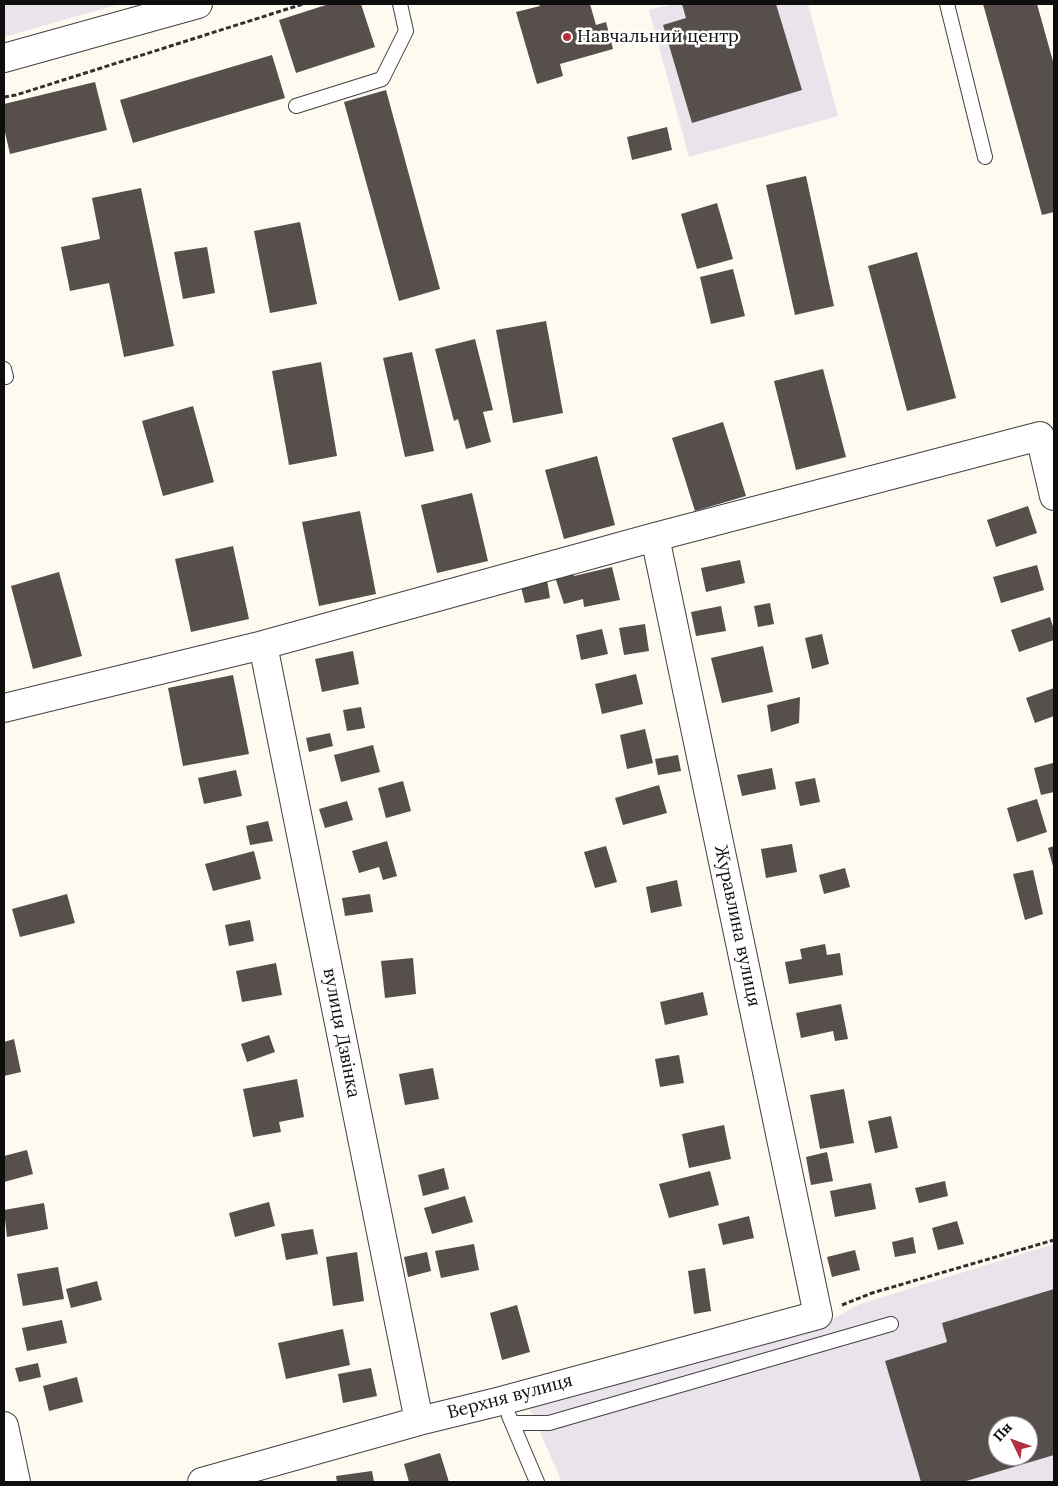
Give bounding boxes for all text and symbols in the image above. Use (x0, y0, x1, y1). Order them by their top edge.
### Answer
place label: Навчальний центр (577, 26, 739, 48)
marker: Навчальний центр (561, 31, 573, 43)
street label: Журавлина вулиця (709, 843, 765, 1009)
street label: вулиця Дзвінка (318, 966, 364, 1100)
street label: Верхня вулиця (445, 1370, 575, 1424)
north arrow (988, 1416, 1038, 1466)
text: Пн (989, 1418, 1016, 1445)

